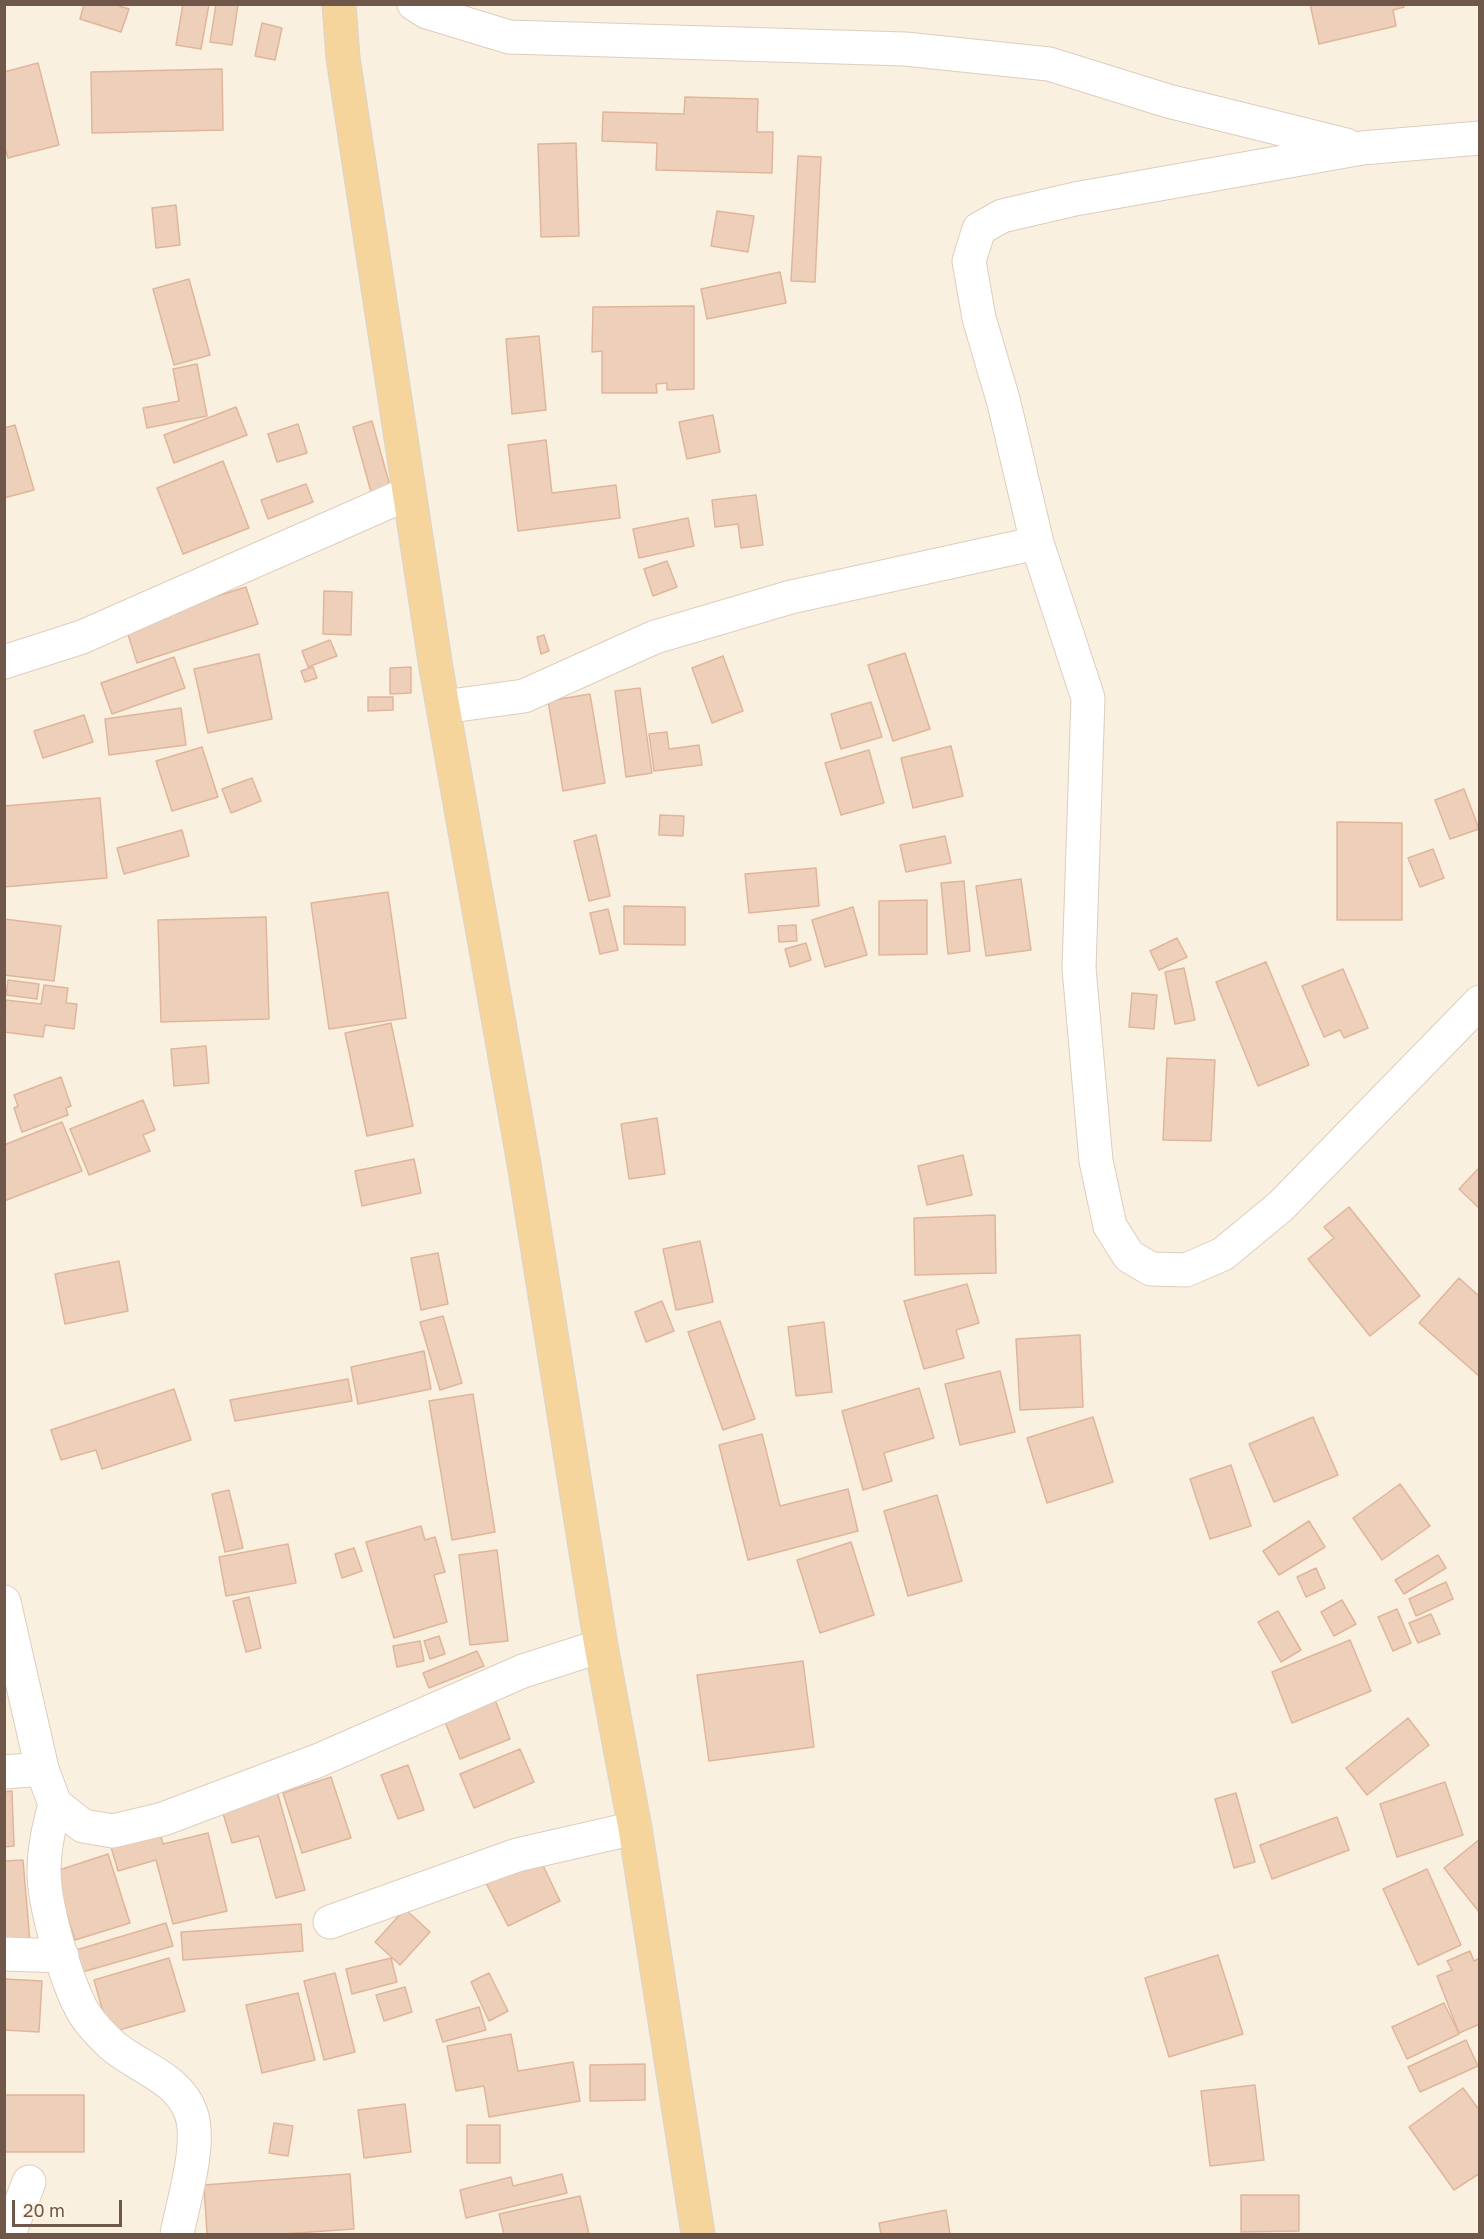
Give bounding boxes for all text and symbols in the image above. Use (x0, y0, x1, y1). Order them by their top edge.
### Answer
scale bar (15, 2188, 124, 2226)
text: 20 m (23, 2199, 65, 2221)

